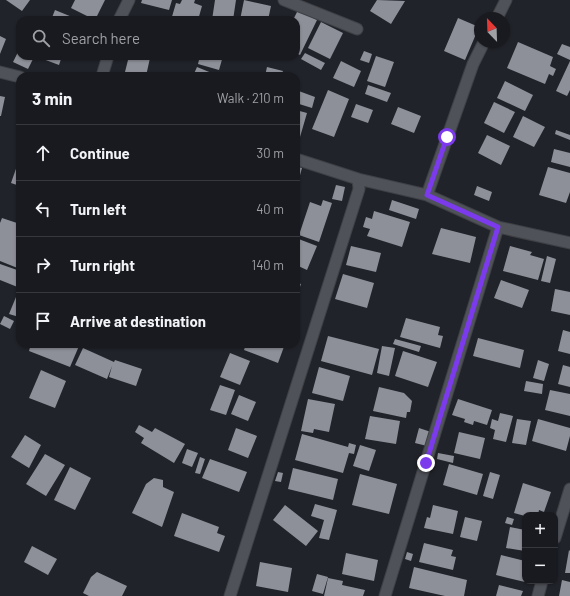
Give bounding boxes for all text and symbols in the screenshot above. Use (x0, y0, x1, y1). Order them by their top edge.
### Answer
north arrow (474, 12, 510, 48)
search box (16, 16, 300, 60)
icon: search (30, 27, 52, 49)
text: Search here (62, 29, 140, 47)
text: 3 min (32, 88, 72, 108)
text: Walk · 210 m (217, 90, 284, 106)
route start (438, 128, 456, 146)
icon: ahead (32, 142, 54, 164)
text: Continue (70, 144, 130, 162)
text: 30 m (257, 145, 284, 161)
icon: left (32, 198, 54, 220)
text: Turn left (70, 200, 126, 218)
text: 40 m (256, 201, 284, 217)
icon: right (32, 254, 54, 276)
text: Turn right (70, 256, 135, 274)
text: 140 m (252, 257, 284, 273)
icon: arrive (32, 310, 54, 332)
text: Arrive at destination (70, 312, 206, 330)
route end (417, 454, 435, 472)
map controls (522, 512, 558, 584)
button: + (522, 512, 558, 548)
button: − (522, 548, 558, 584)

